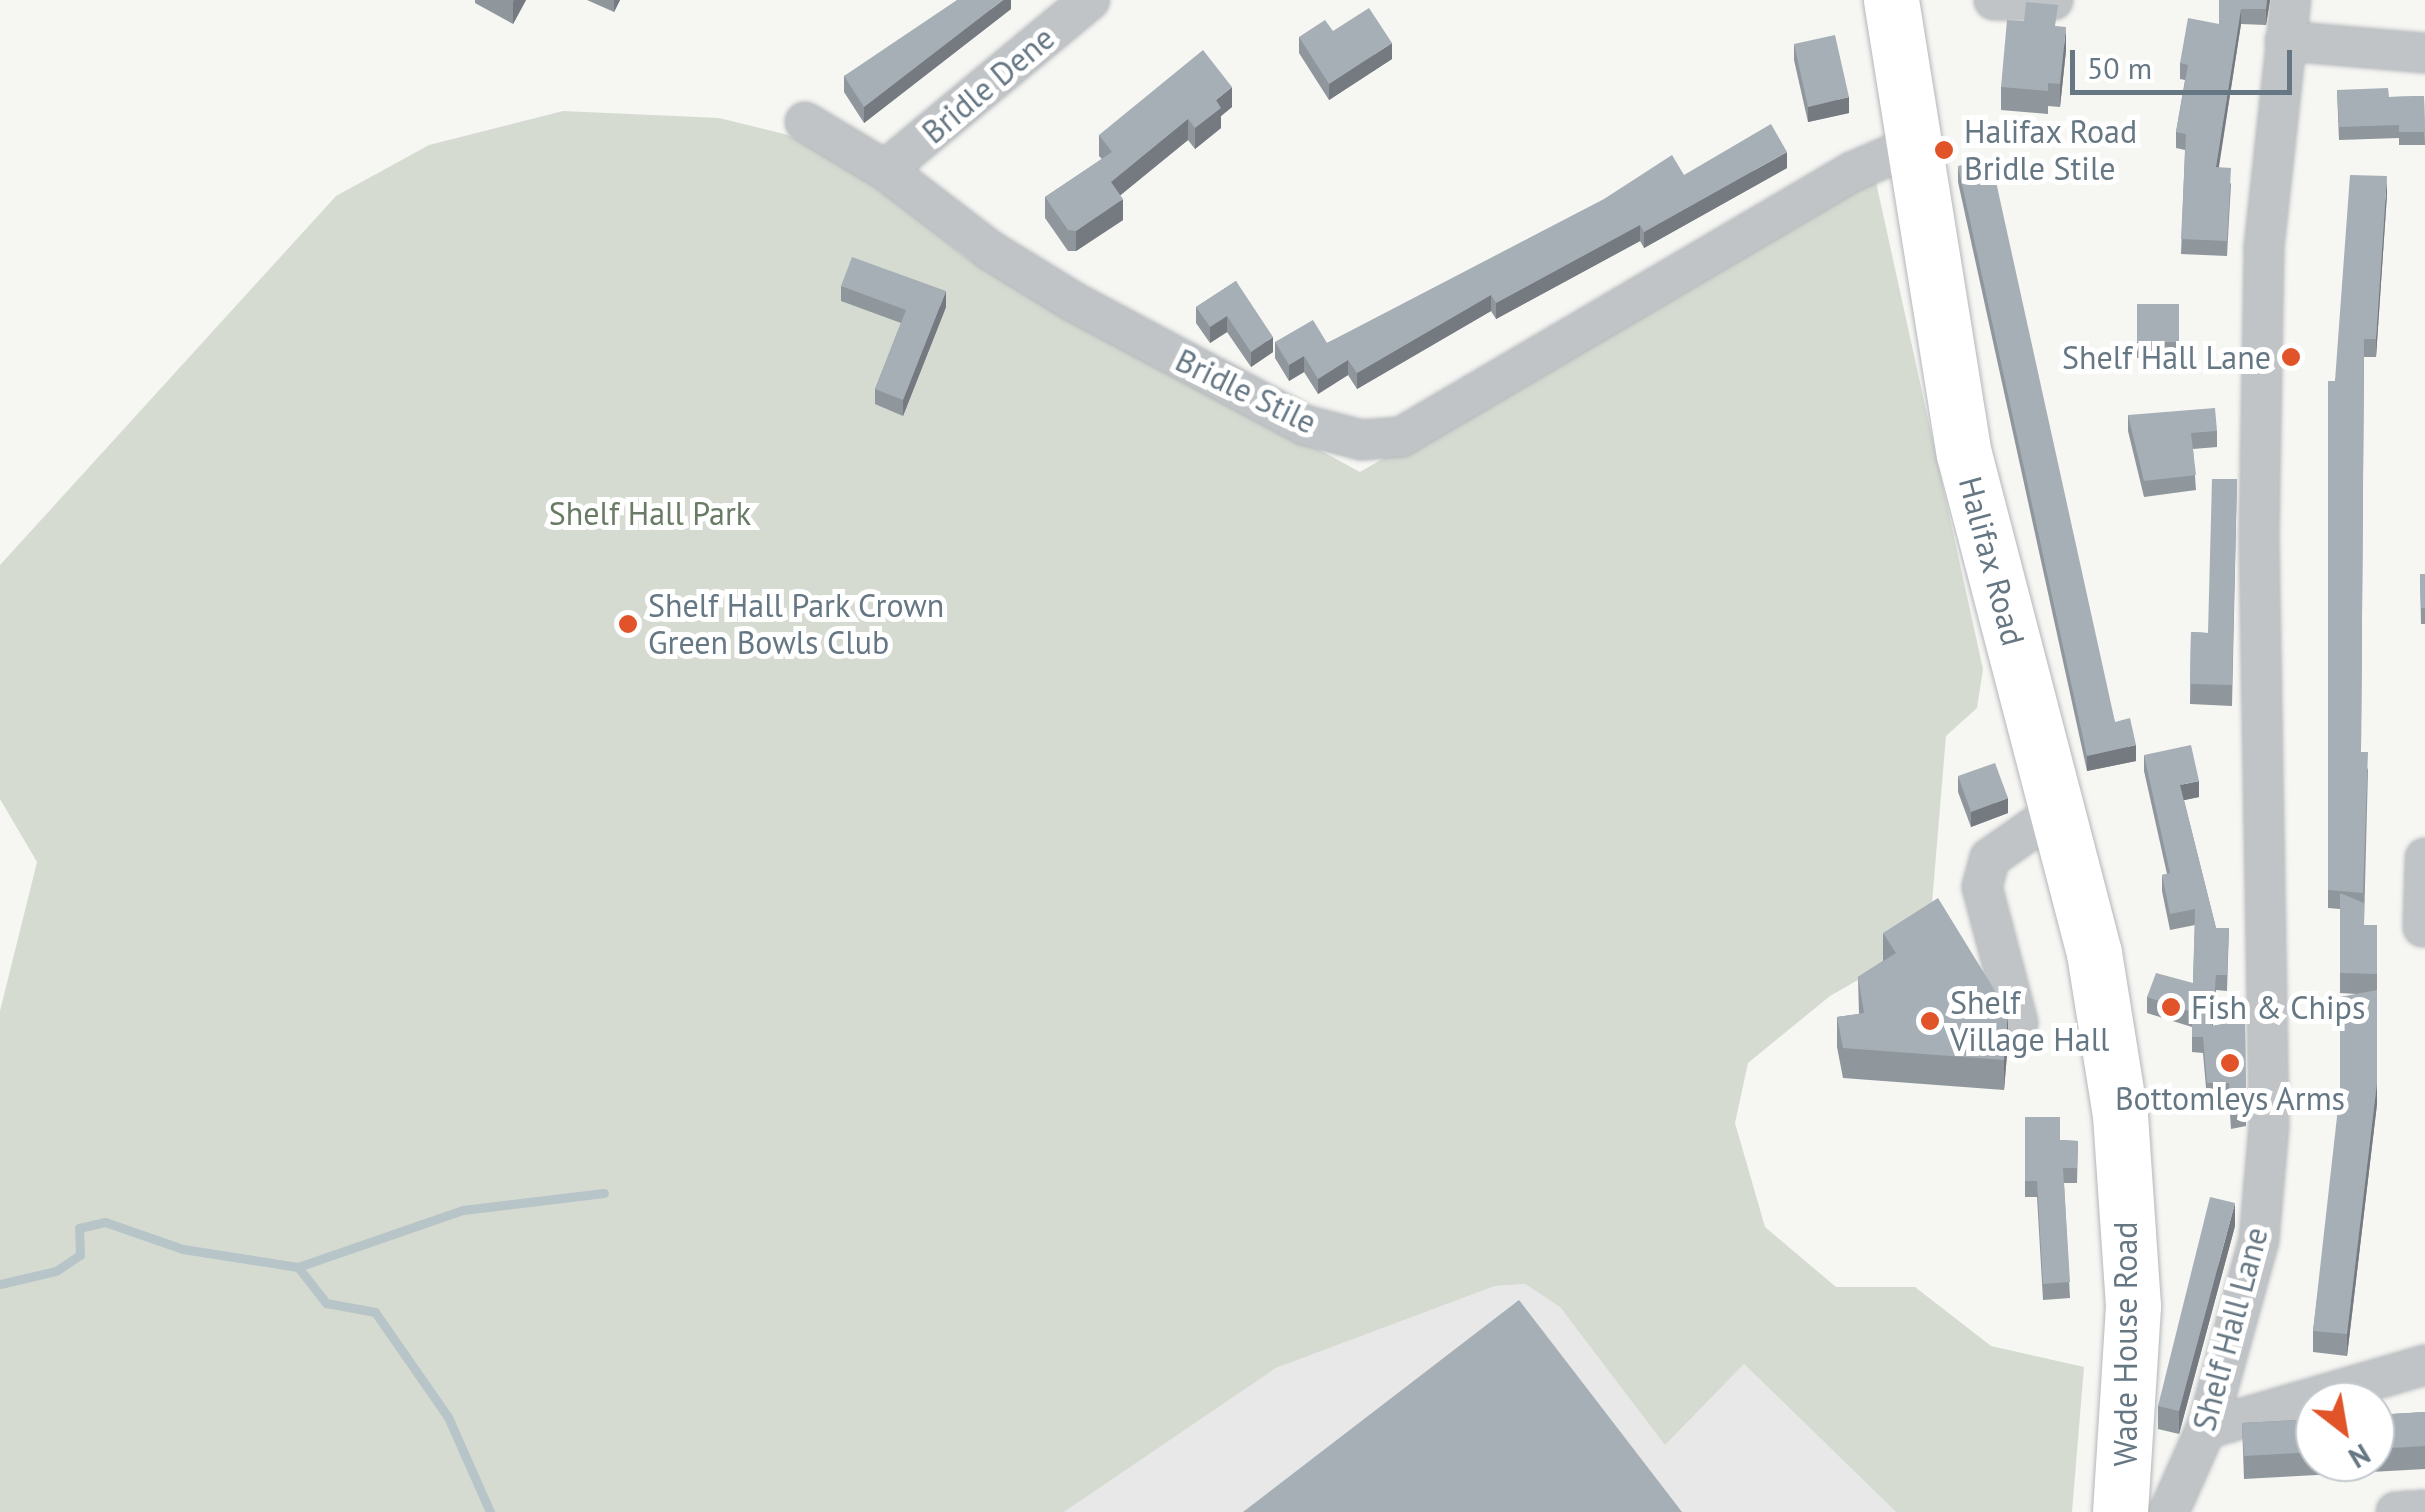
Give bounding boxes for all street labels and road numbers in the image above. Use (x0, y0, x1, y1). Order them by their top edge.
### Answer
street label: Bridle Dene (914, 19, 1062, 151)
street label: Bridle Stile (1169, 341, 1323, 441)
street label: Halifax Road (1951, 472, 2033, 650)
street label: Wade House Road (2106, 1222, 2144, 1466)
street label: Shelf Hall Lane (2184, 1223, 2276, 1435)

